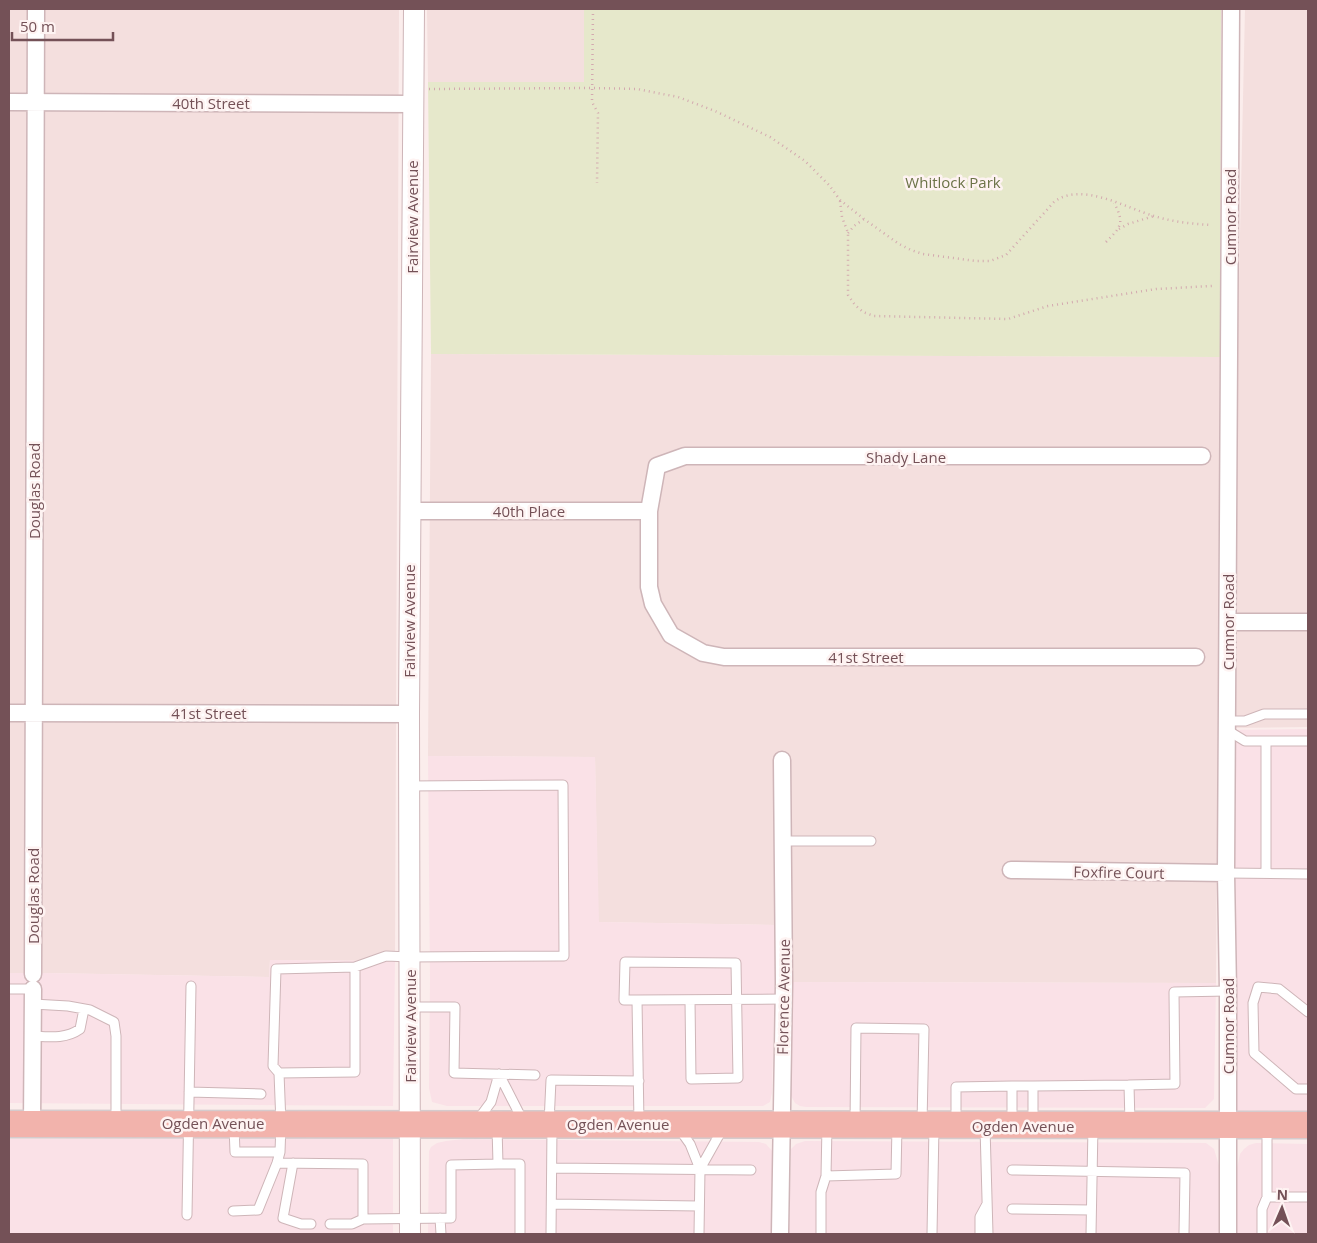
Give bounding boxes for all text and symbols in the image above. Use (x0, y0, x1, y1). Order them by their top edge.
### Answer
scale bar (12, 10, 114, 42)
text: 50 m (20, 16, 55, 36)
street label: 40th Street (172, 93, 250, 113)
street label: Fairview Avenue (402, 160, 422, 274)
street label: Cumnor Road (1220, 169, 1240, 265)
park label: Whitlock Park (905, 172, 1001, 192)
street label: Douglas Road (24, 443, 44, 539)
street label: Shady Lane (866, 447, 946, 467)
street label: 40th Place (493, 501, 565, 521)
street label: Fairview Avenue (399, 564, 419, 678)
street label: Cumnor Road (1218, 574, 1238, 670)
street label: 41st Street (828, 647, 904, 667)
street label: 41st Street (171, 703, 247, 723)
street label: Douglas Road (23, 848, 43, 944)
street label: Foxfire Court (1073, 861, 1165, 883)
street label: Florence Avenue (772, 939, 794, 1055)
street label: Fairview Avenue (400, 969, 420, 1083)
street label: Cumnor Road (1218, 978, 1238, 1074)
street label: Ogden Avenue (162, 1113, 264, 1133)
street label: Ogden Avenue (567, 1114, 669, 1134)
street label: Ogden Avenue (972, 1116, 1074, 1136)
north arrow (1257, 1183, 1307, 1233)
text: N (1276, 1185, 1288, 1204)

